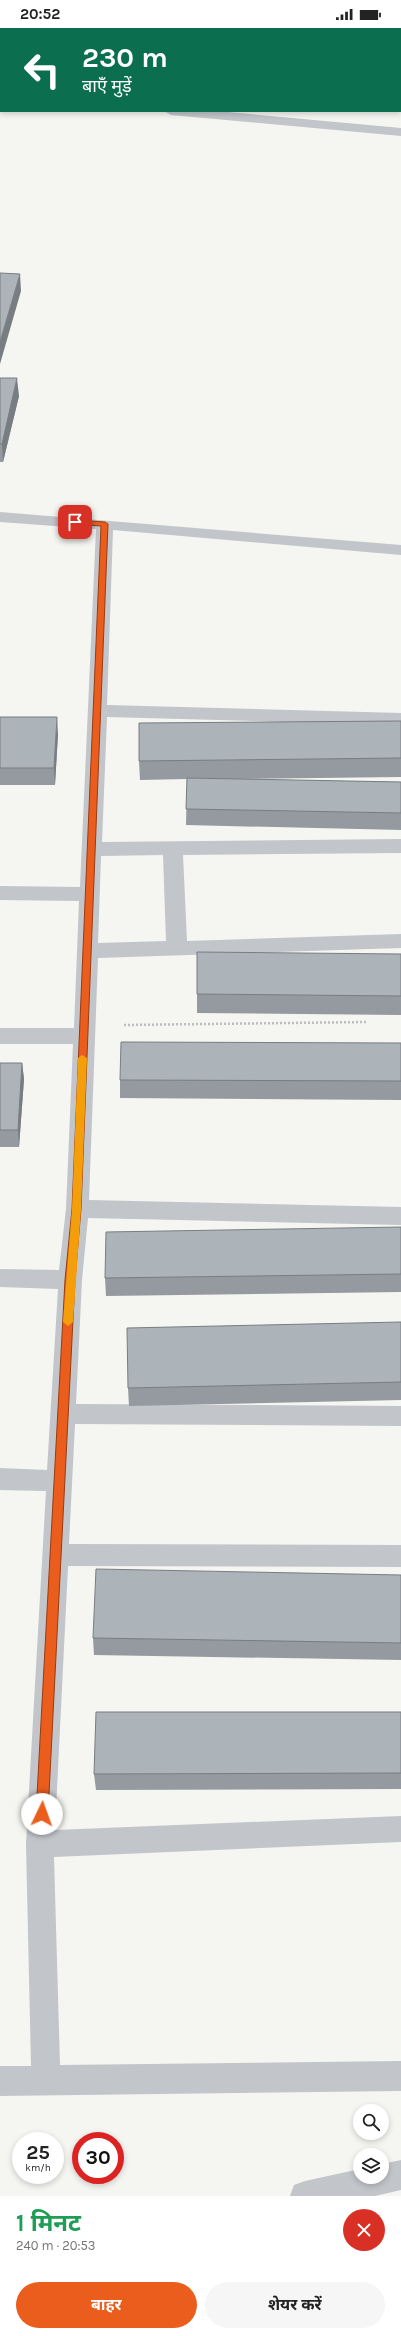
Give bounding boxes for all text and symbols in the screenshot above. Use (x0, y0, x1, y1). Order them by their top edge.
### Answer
text: 20:52 (20, 5, 60, 23)
text: 230 m (82, 41, 168, 74)
icon: left (16, 44, 68, 96)
text: बाएँ मुड़ें (82, 75, 132, 97)
pin (58, 505, 92, 539)
icon: arrive (64, 511, 86, 533)
position arrow (21, 1793, 63, 1835)
map controls (353, 2104, 389, 2184)
button: search (353, 2104, 389, 2140)
speed limit sign: 30 (72, 2132, 124, 2184)
text: 25 (26, 2141, 50, 2164)
button: layers (353, 2148, 389, 2184)
text: km/h (25, 2162, 51, 2174)
text: 1 मिनट (16, 2209, 81, 2237)
button: close (343, 2209, 385, 2251)
text: 240 m · 20:53 (16, 2238, 96, 2253)
button: बाहर (16, 2282, 197, 2328)
button: शेयर करें (205, 2282, 385, 2328)

